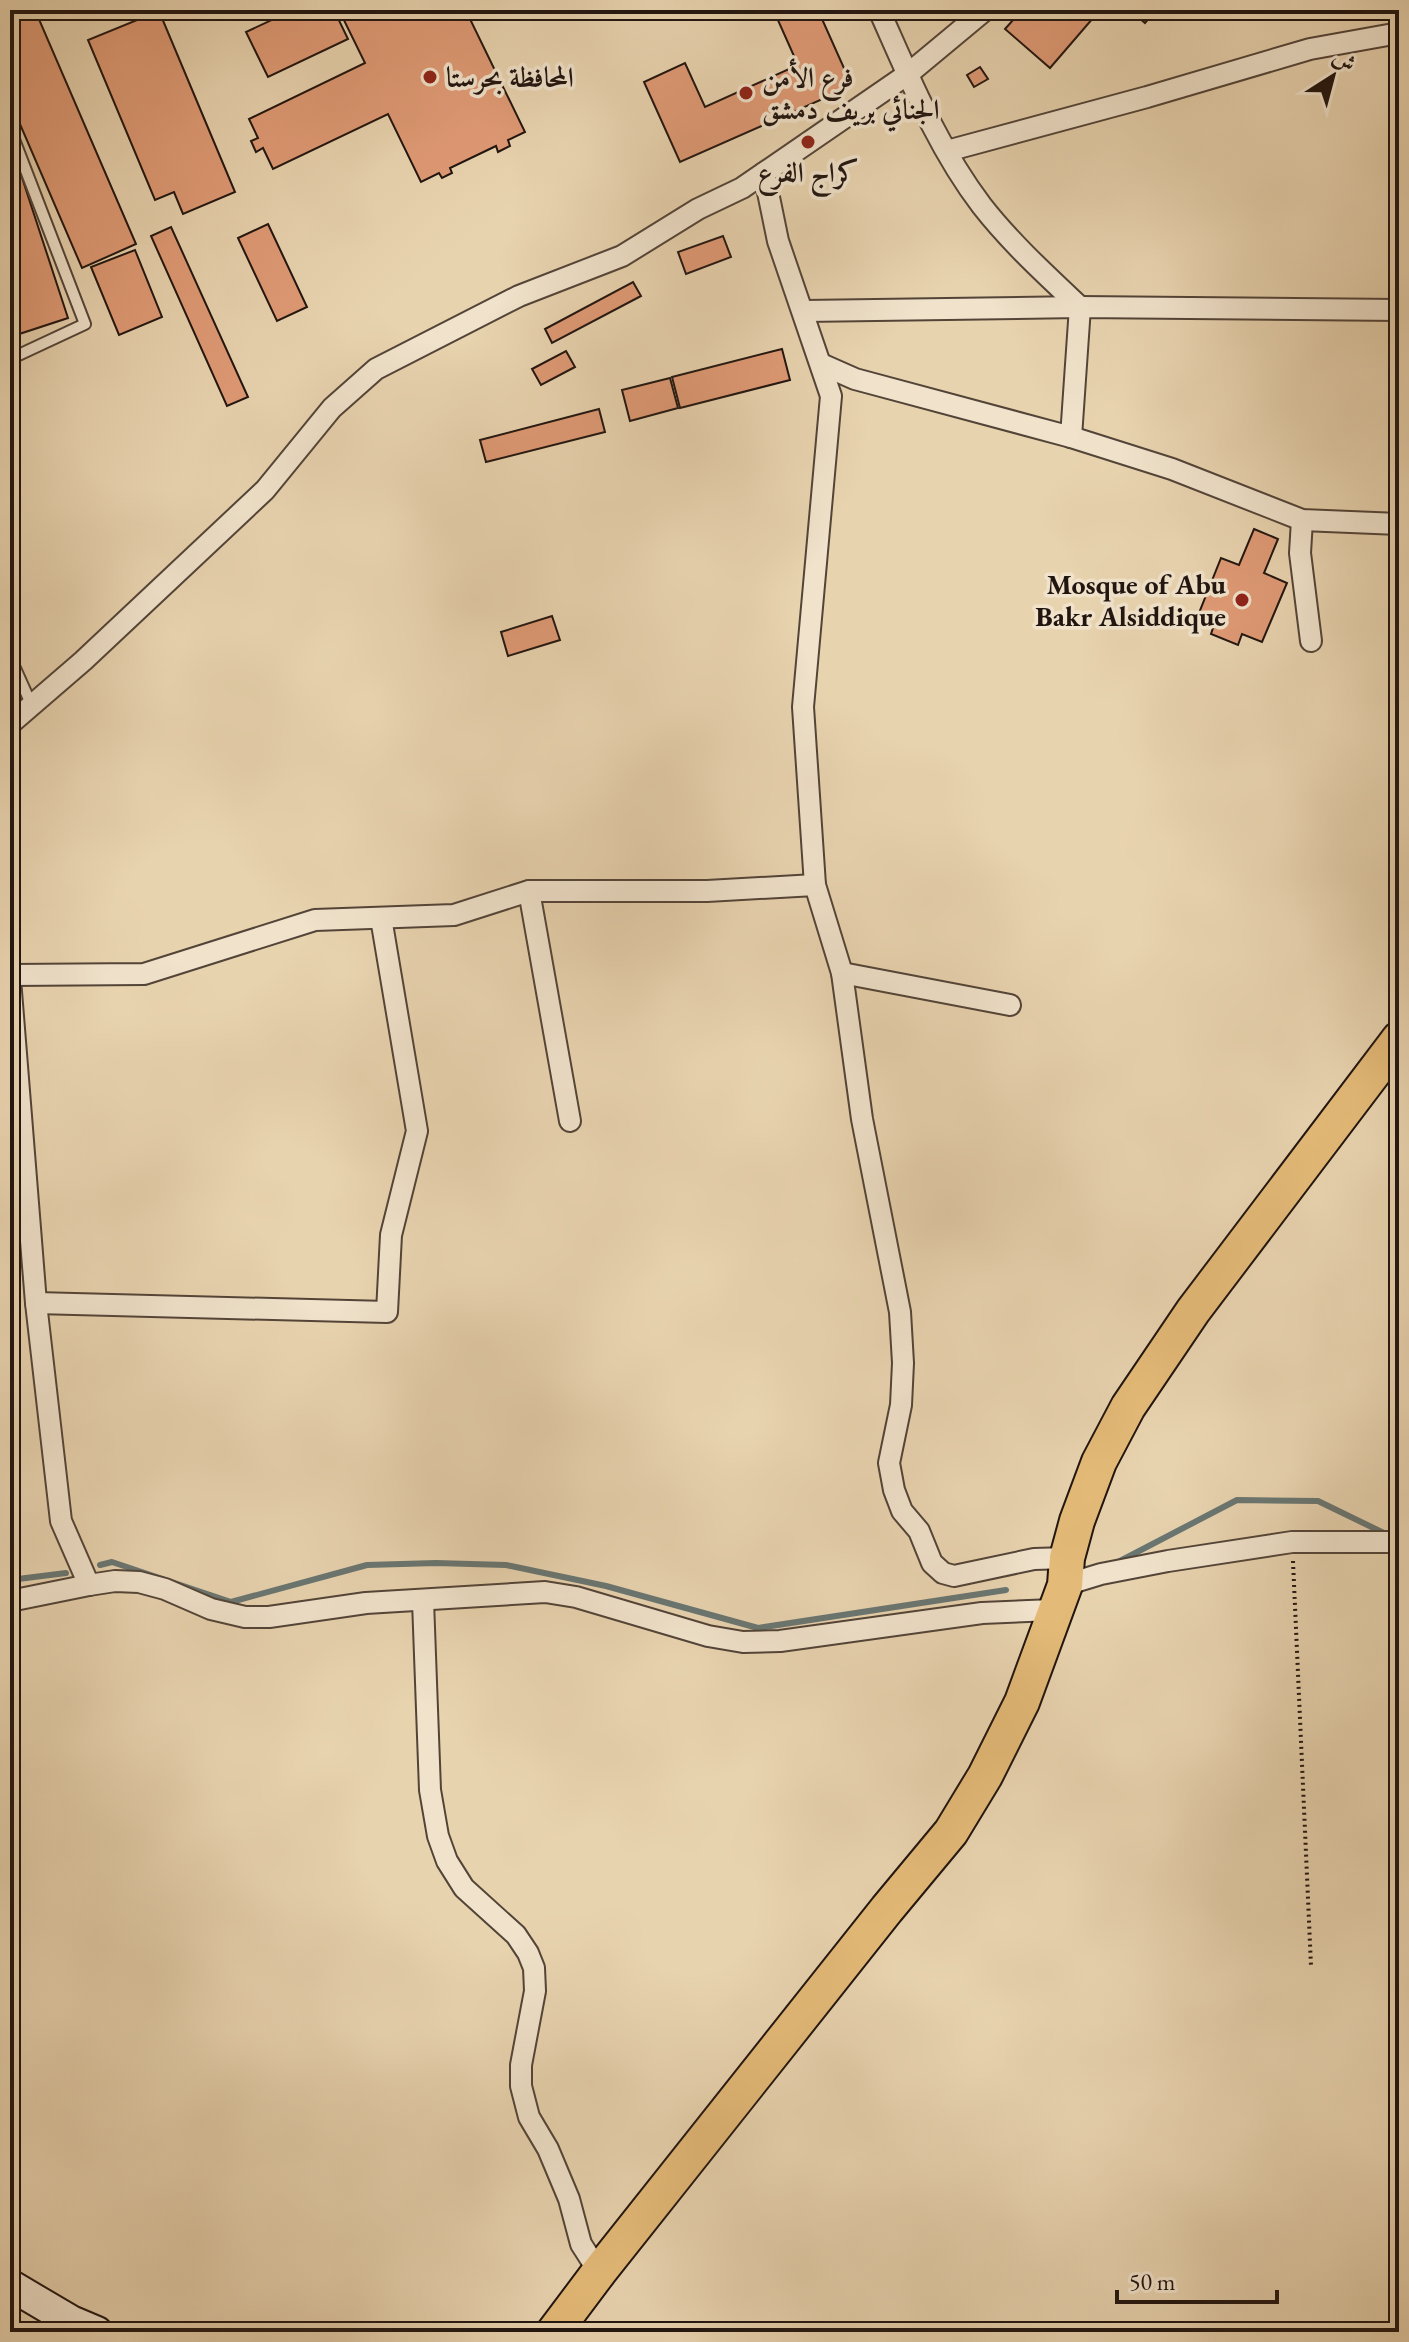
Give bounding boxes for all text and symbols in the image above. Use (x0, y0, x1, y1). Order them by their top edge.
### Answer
north arrow (1293, 36, 1373, 116)
text: ش (1327, 42, 1362, 78)
place label: فرع الأمن الجنائي بريف دمشق (762, 58, 940, 132)
place label: المحافظة بحرستا (446, 59, 574, 96)
marker: المحافظة بحرستا (421, 68, 439, 86)
marker: فرع الأمن الجنائي بريف دمشق (737, 84, 755, 102)
marker: كراج الفرع (799, 133, 817, 151)
place label: كراج الفرع (757, 154, 859, 198)
place label: Mosque of Abu Bakr Alsiddique (1035, 566, 1227, 634)
marker: Mosque of Abu Bakr Alsiddique (1233, 591, 1251, 609)
scale bar (1117, 2254, 1277, 2304)
text: 50 m (1129, 2266, 1176, 2297)

